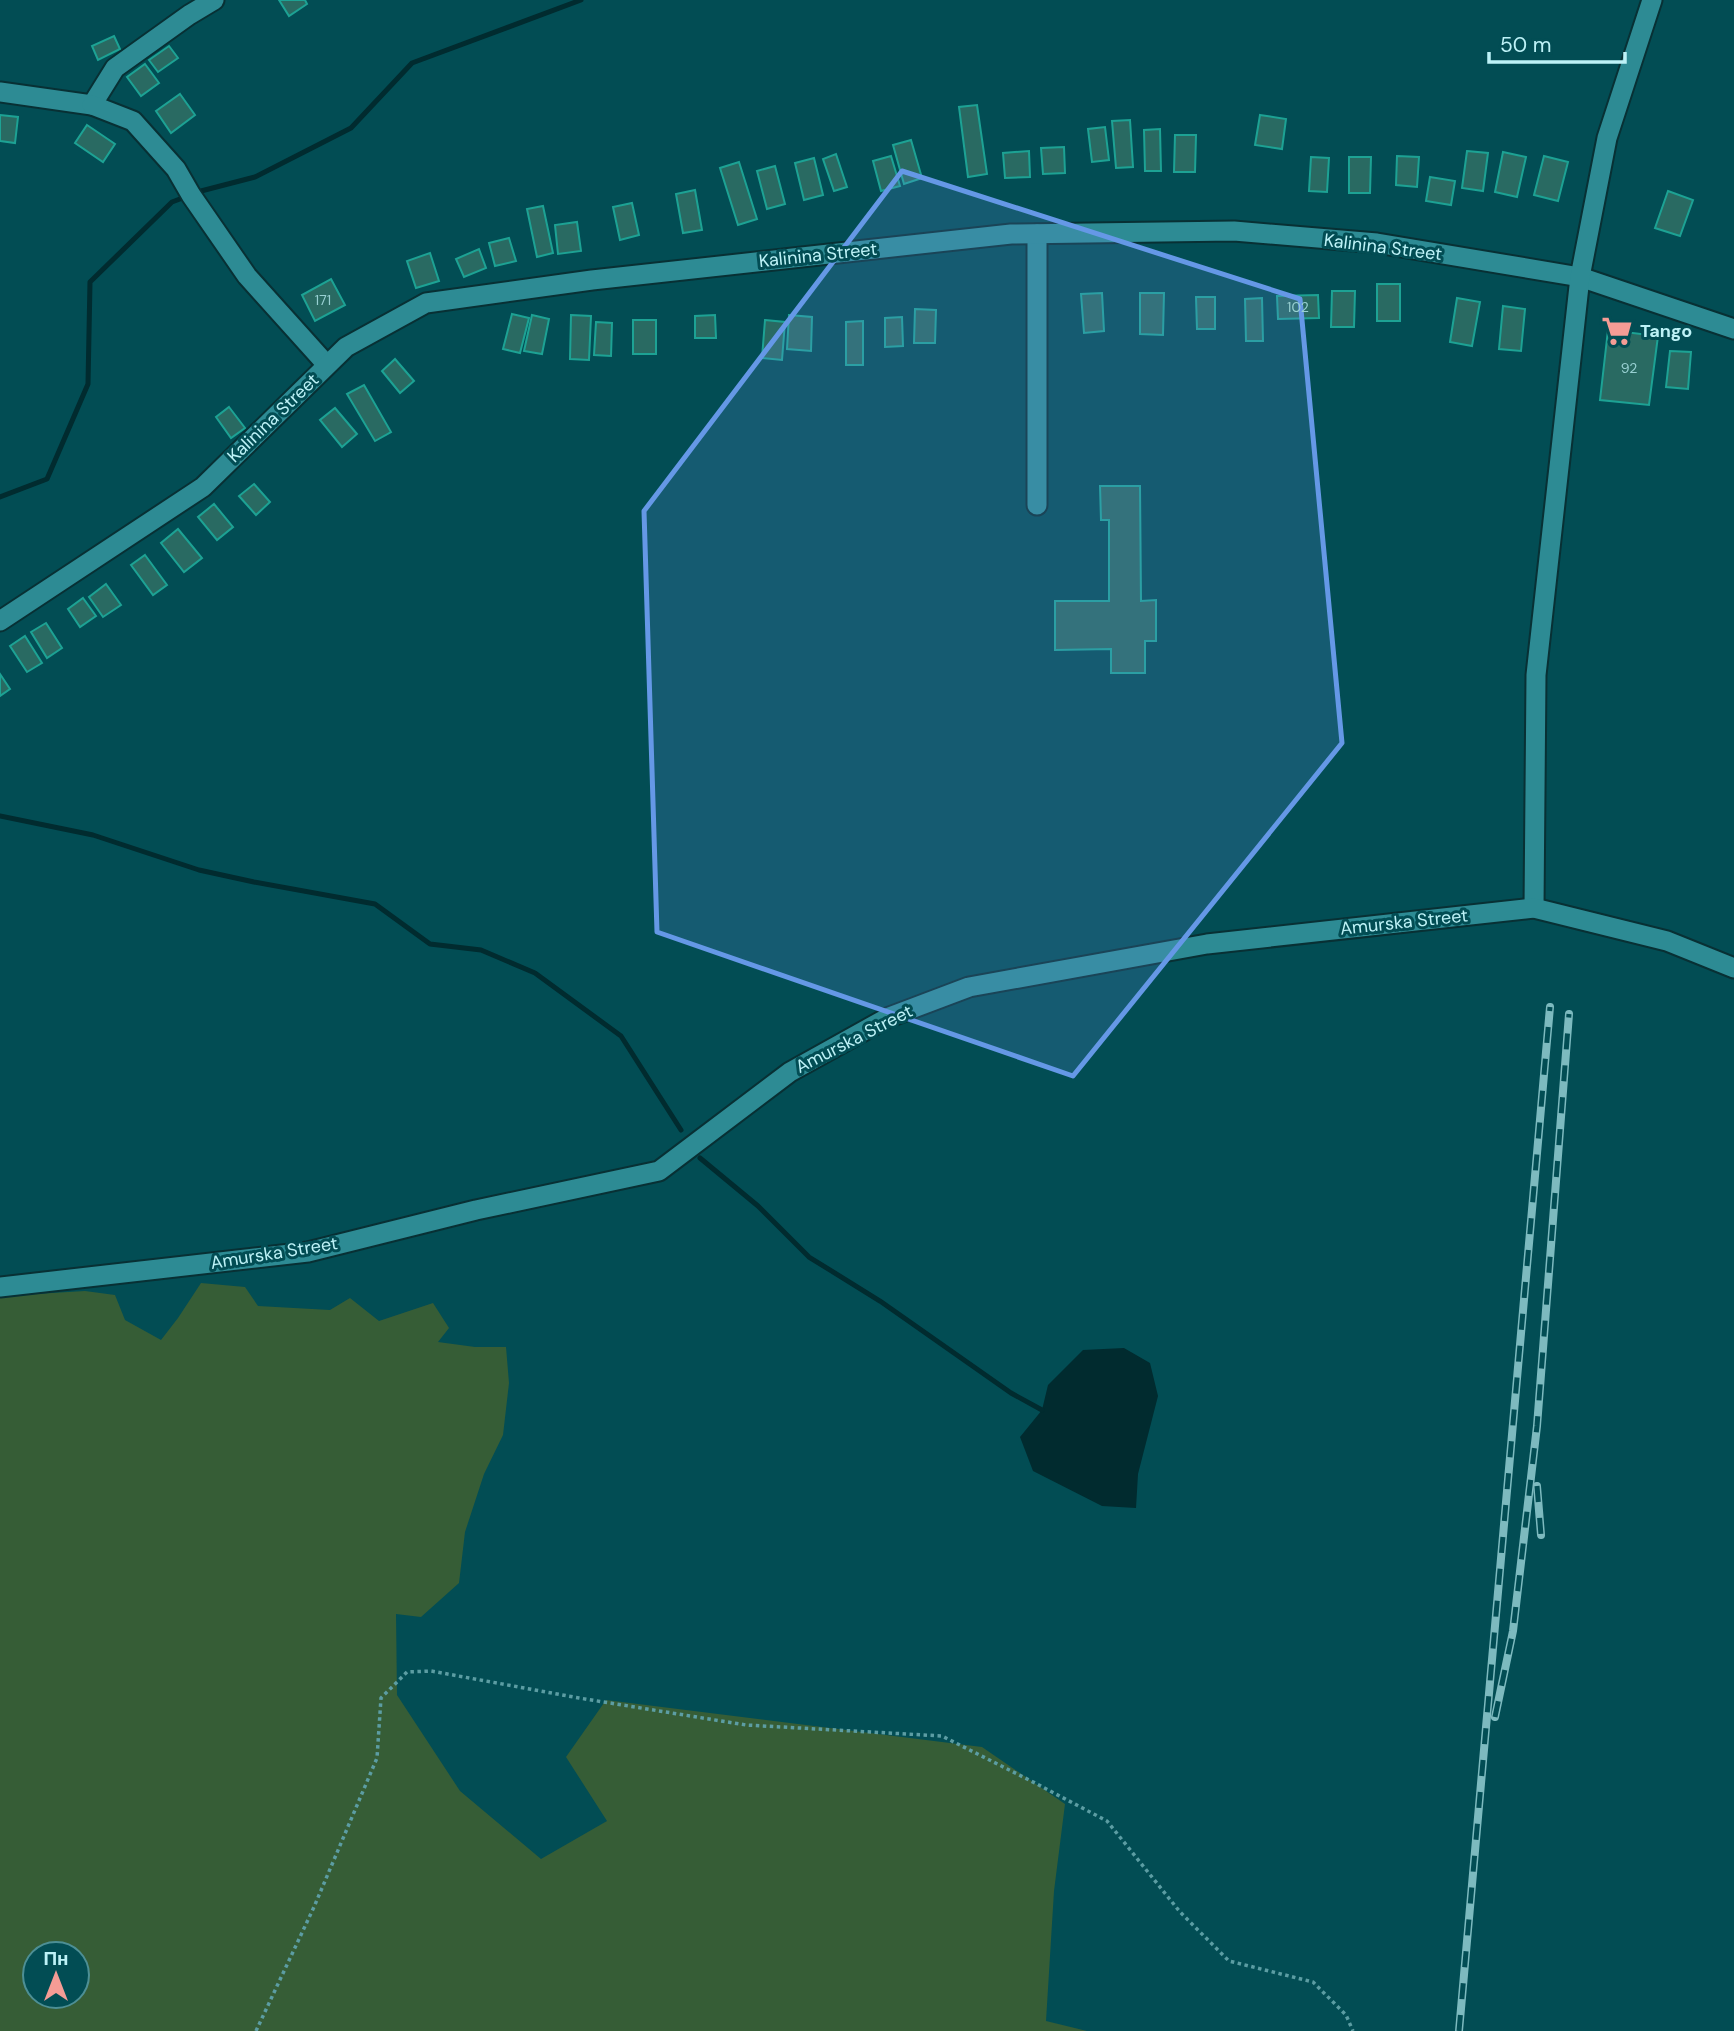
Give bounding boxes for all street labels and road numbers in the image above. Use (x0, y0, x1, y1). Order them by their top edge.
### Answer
street label: Kalinina Street (1323, 228, 1443, 266)
street label: Kalinina Street (758, 237, 878, 273)
street label: Kalinina Street (222, 368, 324, 468)
street label: Amurska Street (1339, 903, 1469, 941)
street label: Amurska Street (791, 999, 917, 1079)
street label: Amurska Street (209, 1231, 339, 1275)

